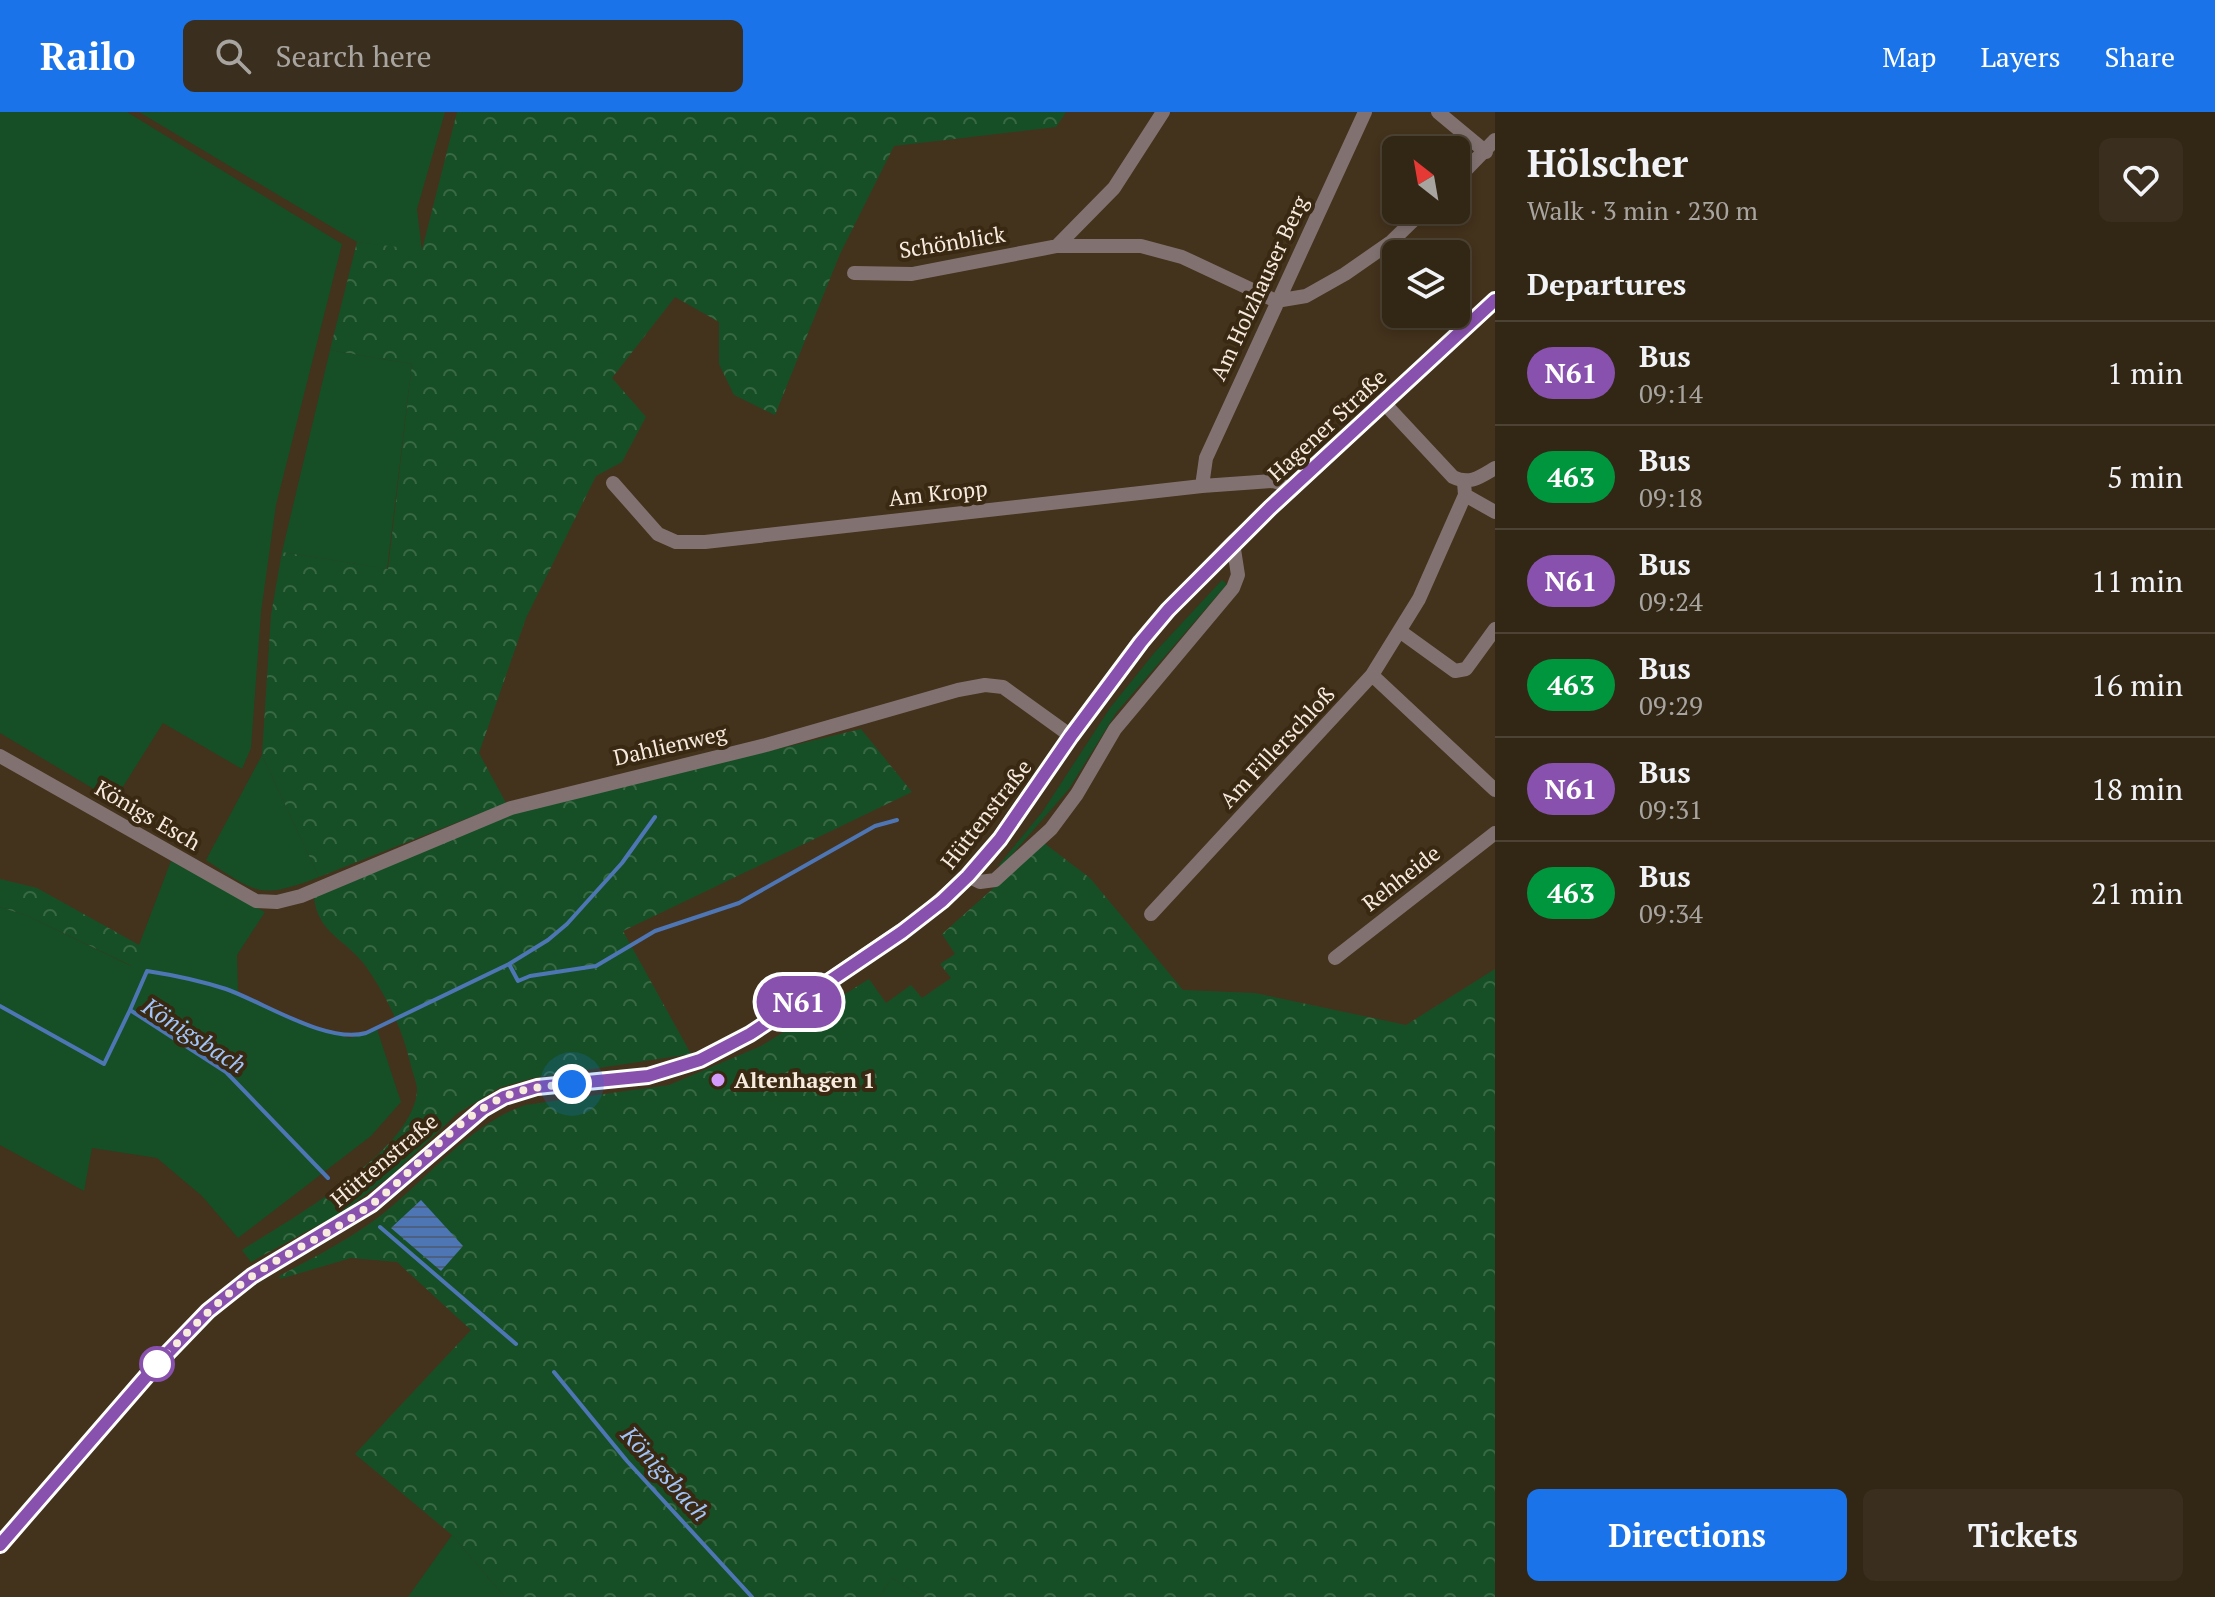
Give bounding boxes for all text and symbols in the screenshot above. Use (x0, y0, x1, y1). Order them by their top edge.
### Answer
search box (183, 20, 743, 92)
text: Railo (40, 31, 135, 81)
icon: search (211, 34, 255, 78)
text: Search here (275, 36, 432, 76)
text: Map (1882, 38, 1936, 75)
text: Layers (1980, 38, 2061, 75)
text: Share (2105, 38, 2175, 75)
north arrow (1382, 136, 1470, 224)
map controls (1382, 136, 1470, 328)
text: Hölscher (1527, 138, 1688, 188)
button: heart (2099, 138, 2183, 222)
street label: Am Holzhauser Berg (1203, 190, 1314, 385)
text: Walk · 3 min · 230 m (1527, 193, 1758, 227)
street label: Schönblick (897, 219, 1008, 264)
button: layers (1382, 240, 1470, 328)
text: Departures (1527, 264, 1686, 304)
text: Bus (1639, 336, 1691, 376)
text: 1 min (2107, 353, 2183, 393)
text: N61 (1545, 354, 1597, 391)
street label: Hagener Straße (1261, 362, 1392, 487)
text: 09:14 (1639, 376, 1703, 410)
text: Bus (1639, 440, 1691, 480)
text: 5 min (2107, 457, 2183, 497)
text: 463 (1547, 458, 1595, 495)
street label: Am Kropp (887, 473, 989, 512)
text: 09:18 (1639, 480, 1703, 514)
text: Bus (1639, 544, 1691, 584)
text: 11 min (2091, 561, 2183, 601)
text: N61 (1545, 562, 1597, 599)
text: 09:24 (1639, 584, 1703, 618)
text: Bus (1639, 648, 1691, 688)
text: 16 min (2091, 665, 2183, 705)
text: 463 (1547, 666, 1595, 703)
street label: Am Fillerschloß (1213, 680, 1341, 814)
text: 09:29 (1639, 688, 1703, 722)
street label: Dahlienweg (610, 717, 730, 772)
text: Bus (1639, 752, 1691, 792)
street label: Hüttenstraße (934, 753, 1037, 874)
text: 18 min (2091, 769, 2183, 809)
text: N61 (1545, 770, 1597, 807)
street label: Königs Esch (90, 773, 206, 856)
text: 09:31 (1639, 792, 1703, 826)
street label: Rehheide (1356, 838, 1446, 917)
text: Bus (1639, 856, 1691, 896)
text: 21 min (2091, 873, 2183, 913)
text: 463 (1547, 874, 1595, 911)
text: 09:34 (1639, 896, 1703, 930)
line badge: N61 (753, 976, 845, 1028)
text: N61 (773, 983, 825, 1020)
water label: Königsbach (136, 989, 253, 1081)
your location (552, 1064, 592, 1104)
place label: Altenhagen 1 (734, 1065, 875, 1094)
marker: Altenhagen 1 (709, 1071, 727, 1089)
street label: Hüttenstraße (324, 1106, 443, 1213)
unlabelled marker (140, 1347, 174, 1381)
water label: Königsbach (614, 1418, 717, 1528)
button: Directions (1527, 1489, 1847, 1581)
button: Tickets (1863, 1489, 2183, 1581)

